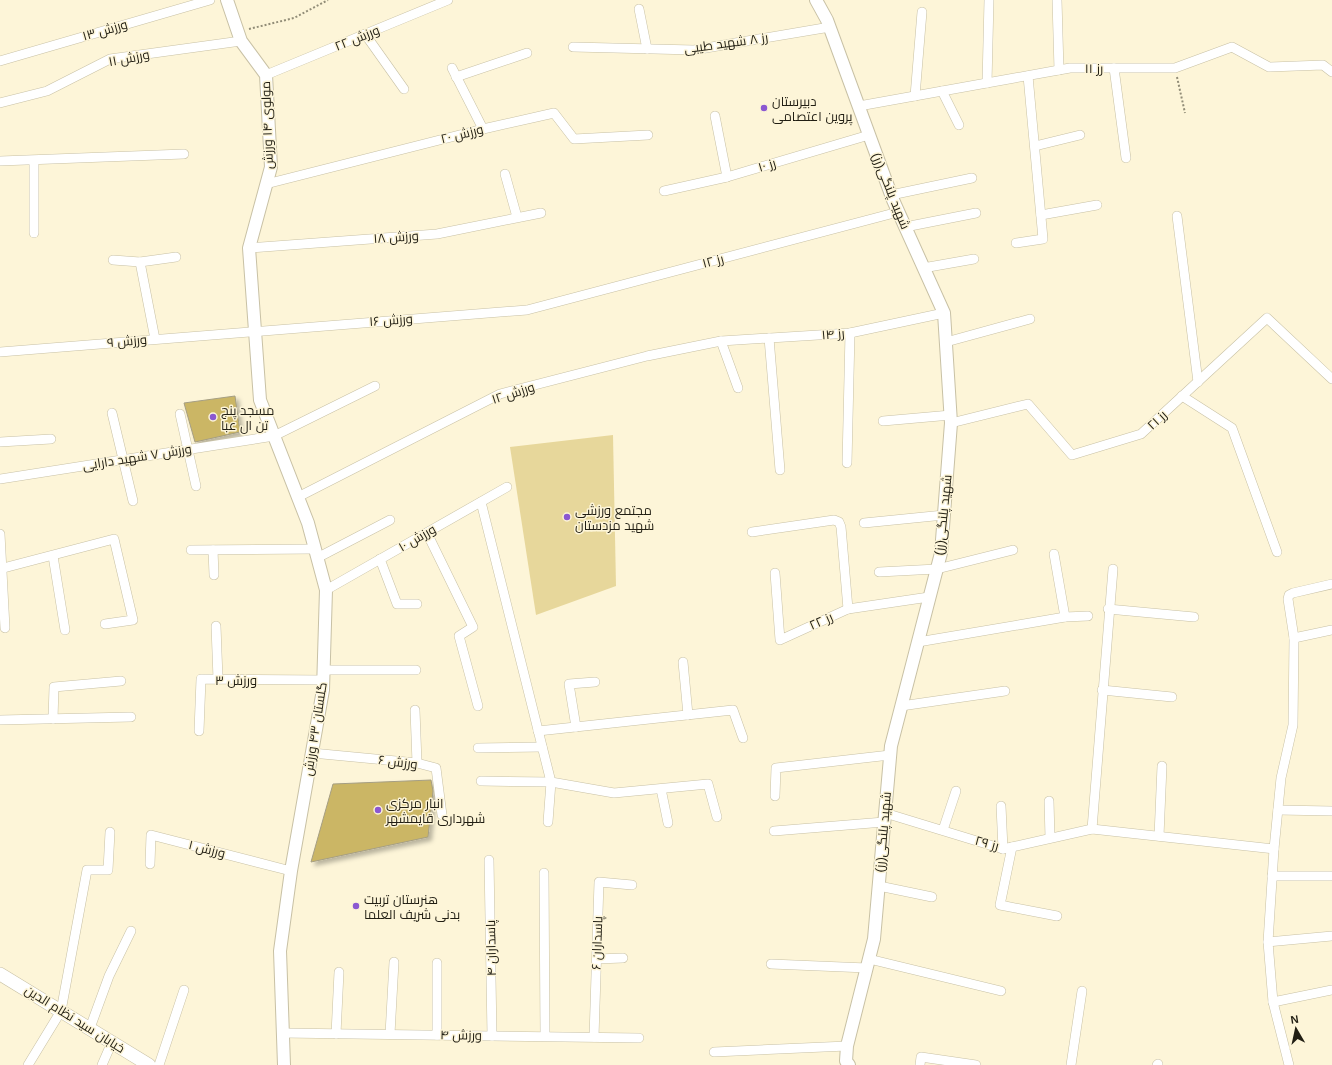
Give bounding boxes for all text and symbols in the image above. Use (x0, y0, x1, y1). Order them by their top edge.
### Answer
street label: ورزش ۱۳ (81, 16, 129, 44)
street label: ورزش ۲۲ (332, 22, 382, 54)
street label: رز ۸ شهید طیبی (683, 30, 769, 56)
street label: ورزش ۱۱ (107, 47, 151, 69)
street label: رز ۱۱ (1085, 61, 1103, 76)
street label: مولوی ۱۴ ورزش (258, 81, 276, 169)
place label: دبیرستان پروین اعتصامی (772, 94, 853, 126)
marker: دبیرستان پروین اعتصامی (759, 103, 769, 113)
street label: ورزش ۲۰ (439, 121, 485, 147)
street label: شهید پلنگی(رز) (867, 151, 913, 232)
street label: رز ۱۰ (756, 155, 778, 175)
street label: ورزش ۱۸ (373, 228, 419, 246)
street label: رز ۱۲ (701, 251, 725, 271)
street label: ورزش ۱۶ (369, 311, 413, 329)
street label: رز ۱۴ (821, 326, 845, 342)
street label: ورزش ۹ (106, 332, 148, 350)
street label: ورزش ۱۲ (490, 379, 536, 407)
place label: مسجد پنج تن ال عبا (221, 403, 274, 434)
street label: رز ۲۱ (1144, 407, 1170, 433)
marker: مسجد پنج تن ال عبا (208, 412, 218, 422)
street label: ورزش ۷ شهید دارایی (81, 441, 193, 473)
street label: شهید پلنگی(رز) (931, 474, 957, 556)
place label: مجتمع ورزشی شهید مزدستان (575, 503, 654, 533)
marker: مجتمع ورزشی شهید مزدستان (562, 512, 572, 522)
street label: ورزش ۱۰ (396, 521, 438, 555)
street label: رز ۲۲ (807, 609, 835, 633)
street label: ورزش ۳ (215, 673, 257, 688)
street label: گلستان ۴۳ ورزش (300, 681, 330, 777)
street label: ورزش ۶ (377, 752, 419, 772)
street label: شهید پلنگی(رز) (872, 791, 896, 873)
place label: انبار مرکزی شهرداری قایمشهر (385, 796, 485, 826)
marker: انبار مرکزی شهرداری قایمشهر (373, 805, 383, 815)
street label: رز ۲۹ (973, 833, 1001, 853)
street label: ورزش ۱ (187, 837, 227, 861)
place label: هنرستان تربیت بدنی شریف العلما (364, 892, 460, 922)
marker: هنرستان تربیت بدنی شریف العلما (351, 901, 361, 911)
street label: پاسداران ۶ (589, 915, 607, 970)
street label: پاسداران ۴ (483, 919, 501, 976)
street label: خیابان سید نظام الدین (21, 982, 128, 1058)
north arrow (1276, 1009, 1316, 1049)
text: N (1290, 1013, 1299, 1026)
street label: ورزش ۴ (440, 1027, 482, 1043)

